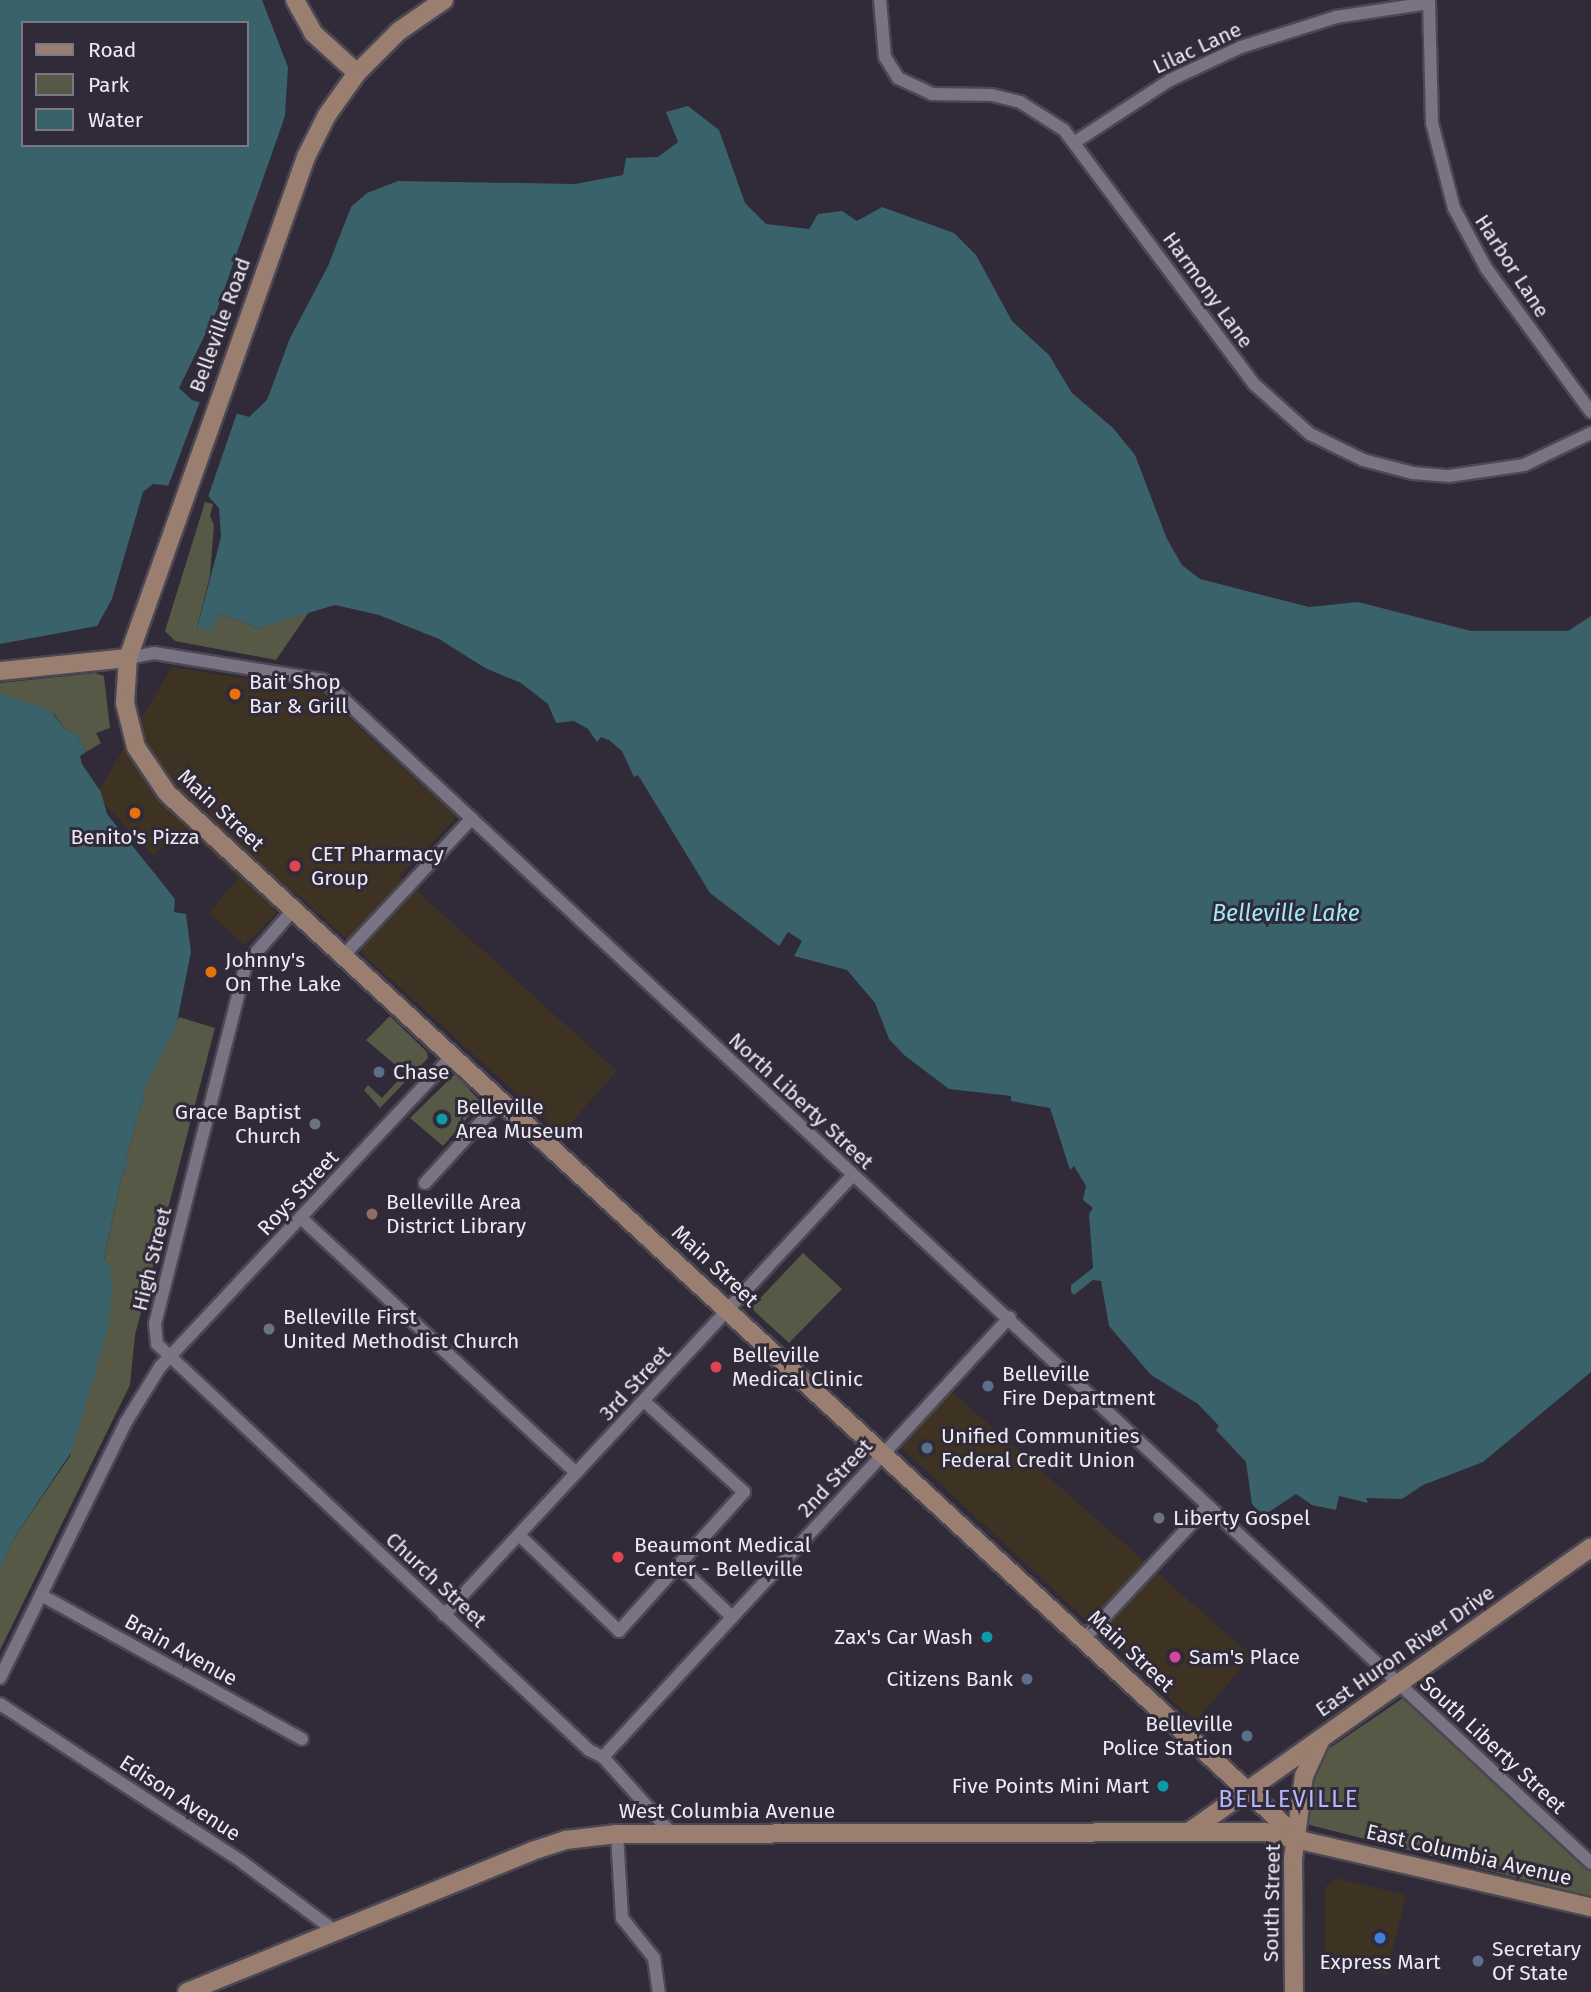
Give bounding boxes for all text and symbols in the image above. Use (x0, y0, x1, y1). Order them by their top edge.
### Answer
street label: Lilac Lane (1149, 17, 1245, 79)
legend (21, 21, 248, 147)
text: Road (88, 37, 136, 63)
text: Park (88, 72, 129, 98)
text: Water (88, 107, 143, 133)
street label: Harbor Lane (1469, 210, 1555, 322)
street label: Harmony Lane (1157, 227, 1259, 353)
street label: Belleville Road (184, 254, 256, 396)
place label: Bait Shop Bar & Grill (249, 669, 347, 719)
marker: Bait Shop Bar & Grill (227, 686, 243, 702)
street label: Main Street (173, 764, 269, 856)
marker: Benito's Pizza (127, 805, 143, 821)
place label: Benito's Pizza (70, 824, 200, 850)
place label: CET Pharmacy Group (311, 841, 444, 891)
marker: CET Pharmacy Group (285, 856, 305, 876)
water label: Belleville Lake (1212, 899, 1360, 927)
place label: Johnny's On The Lake (225, 947, 341, 997)
marker: Johnny's On The Lake (203, 964, 219, 980)
street label: North Liberty Street (723, 1027, 879, 1175)
place label: Chase (393, 1059, 449, 1085)
marker: Chase (371, 1064, 387, 1080)
place label: Belleville Area Museum (456, 1094, 584, 1144)
place label: Grace Baptist Church (175, 1099, 301, 1149)
marker: Belleville Area Museum (434, 1111, 450, 1127)
marker: Grace Baptist Church (307, 1116, 323, 1132)
street label: Roys Street (252, 1145, 344, 1241)
place label: Belleville Area District Library (386, 1189, 526, 1239)
street label: High Street (127, 1205, 177, 1313)
marker: Belleville Area District Library (364, 1206, 380, 1222)
street label: Main Street (667, 1220, 763, 1312)
place label: Belleville First United Methodist Church (283, 1304, 519, 1354)
marker: Belleville First United Methodist Church (261, 1321, 277, 1337)
street label: 3rd Street (594, 1340, 676, 1426)
place label: Belleville Medical Clinic (732, 1342, 863, 1392)
marker: Belleville Medical Clinic (706, 1357, 726, 1377)
place label: Belleville Fire Department (1002, 1361, 1156, 1411)
marker: Belleville Fire Department (980, 1378, 996, 1394)
place label: Unified Communities Federal Credit Union (941, 1423, 1140, 1473)
street label: 2nd Street (792, 1434, 878, 1522)
marker: Unified Communities Federal Credit Union (919, 1440, 935, 1456)
place label: Liberty Gospel (1173, 1505, 1310, 1531)
marker: Liberty Gospel (1151, 1510, 1167, 1526)
street label: Church Street (380, 1527, 492, 1633)
place label: Beaumont Medical Center - Belleville (634, 1532, 811, 1582)
marker: Beaumont Medical Center - Belleville (608, 1547, 628, 1567)
street label: East Huron River Drive (1311, 1580, 1499, 1722)
street label: Main Street (1083, 1605, 1179, 1697)
street label: Brain Avenue (120, 1609, 242, 1691)
place label: Zax's Car Wash (834, 1624, 973, 1650)
marker: Zax's Car Wash (979, 1629, 995, 1645)
place label: Sam's Place (1189, 1644, 1300, 1670)
marker: Sam's Place (1167, 1649, 1183, 1665)
place label: Citizens Bank (886, 1666, 1013, 1692)
marker: Citizens Bank (1019, 1671, 1035, 1687)
street label: South Liberty Street (1415, 1671, 1571, 1819)
place label: Belleville Police Station (1102, 1711, 1233, 1761)
marker: Belleville Police Station (1239, 1728, 1255, 1744)
street label: Edison Avenue (115, 1750, 245, 1846)
place label: Five Points Mini Mart (952, 1773, 1149, 1799)
marker: Five Points Mini Mart (1155, 1778, 1171, 1794)
district label: BELLEVILLE (1220, 1786, 1358, 1814)
street label: West Columbia Avenue (619, 1798, 835, 1824)
street label: East Columbia Avenue (1364, 1819, 1574, 1891)
street label: South Street (1258, 1844, 1286, 1962)
marker: Express Mart (1372, 1930, 1388, 1946)
place label: Secretary Of State (1492, 1936, 1581, 1986)
place label: Express Mart (1319, 1949, 1441, 1975)
marker: Secretary Of State (1470, 1953, 1486, 1969)

